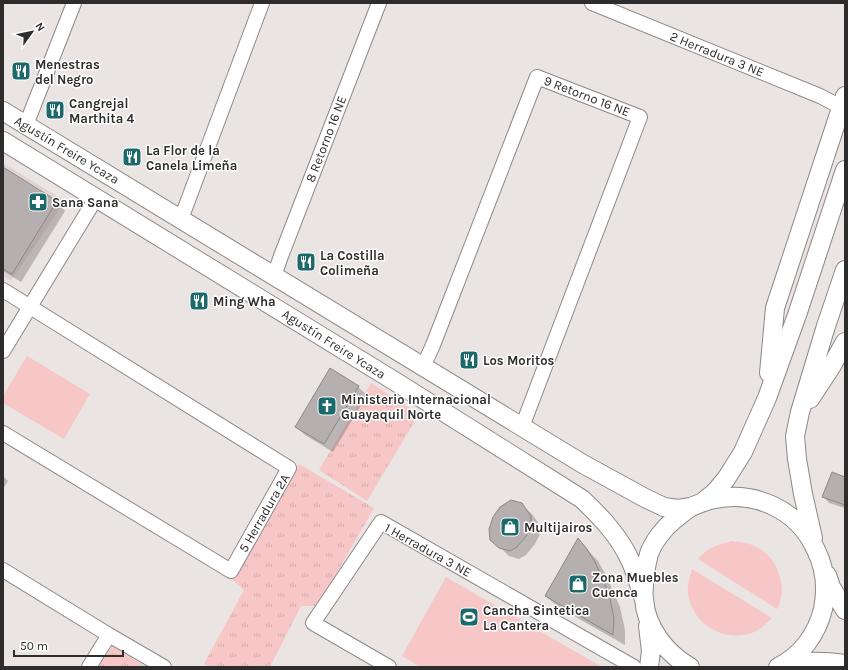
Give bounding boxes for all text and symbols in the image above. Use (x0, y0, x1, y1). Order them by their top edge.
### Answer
north arrow (12, 12, 52, 52)
text: N (32, 20, 48, 34)
street label: 2 Herradura 3 NE (668, 28, 766, 80)
place label: Menestras del Negro (35, 57, 100, 87)
restaurant icon: Menestras del Negro (10, 60, 32, 82)
street label: 9 Retorno 16 NE (542, 73, 632, 119)
street label: 8 Retorno 16 NE (303, 94, 349, 184)
place label: Cangrejal Marthita 4 (69, 96, 135, 126)
restaurant icon: Cangrejal Marthita 4 (44, 99, 66, 121)
street label: Agustín Freire Ycaza (12, 113, 122, 187)
place label: La Flor de la Canela Limeña (146, 143, 237, 173)
restaurant icon: La Flor de la Canela Limeña (121, 146, 143, 168)
pharmacy icon: Sana Sana (27, 191, 49, 213)
place label: Sana Sana (52, 195, 118, 210)
place label: La Costilla Colimeña (320, 248, 385, 278)
restaurant icon: La Costilla Colimeña (295, 251, 317, 273)
restaurant icon: Ming Wha (188, 290, 210, 312)
place label: Ming Wha (213, 294, 276, 309)
street label: Agustín Freire Ycaza (279, 306, 389, 382)
restaurant icon: Los Moritos (458, 349, 480, 371)
place label: Los Moritos (483, 353, 555, 368)
place label: Ministerio Internacional Guayaquil Norte (341, 392, 491, 423)
church icon: Ministerio Internacional Guayaquil Norte (316, 395, 338, 417)
street label: 5 Herradura 2A (236, 471, 293, 555)
shop icon: Multijairos (499, 516, 521, 538)
street label: 1 Herradura 3 NE (382, 520, 474, 580)
place label: Multijairos (524, 520, 593, 535)
place label: Zona Muebles Cuenca (592, 570, 679, 600)
shop icon: Zona Muebles Cuenca (567, 573, 589, 595)
place label: Cancha Sintetica La Cantera (483, 603, 589, 633)
sports icon: Cancha Sintetica La Cantera (458, 606, 480, 628)
scale bar (14, 632, 123, 658)
text: 50 m (20, 639, 48, 653)

